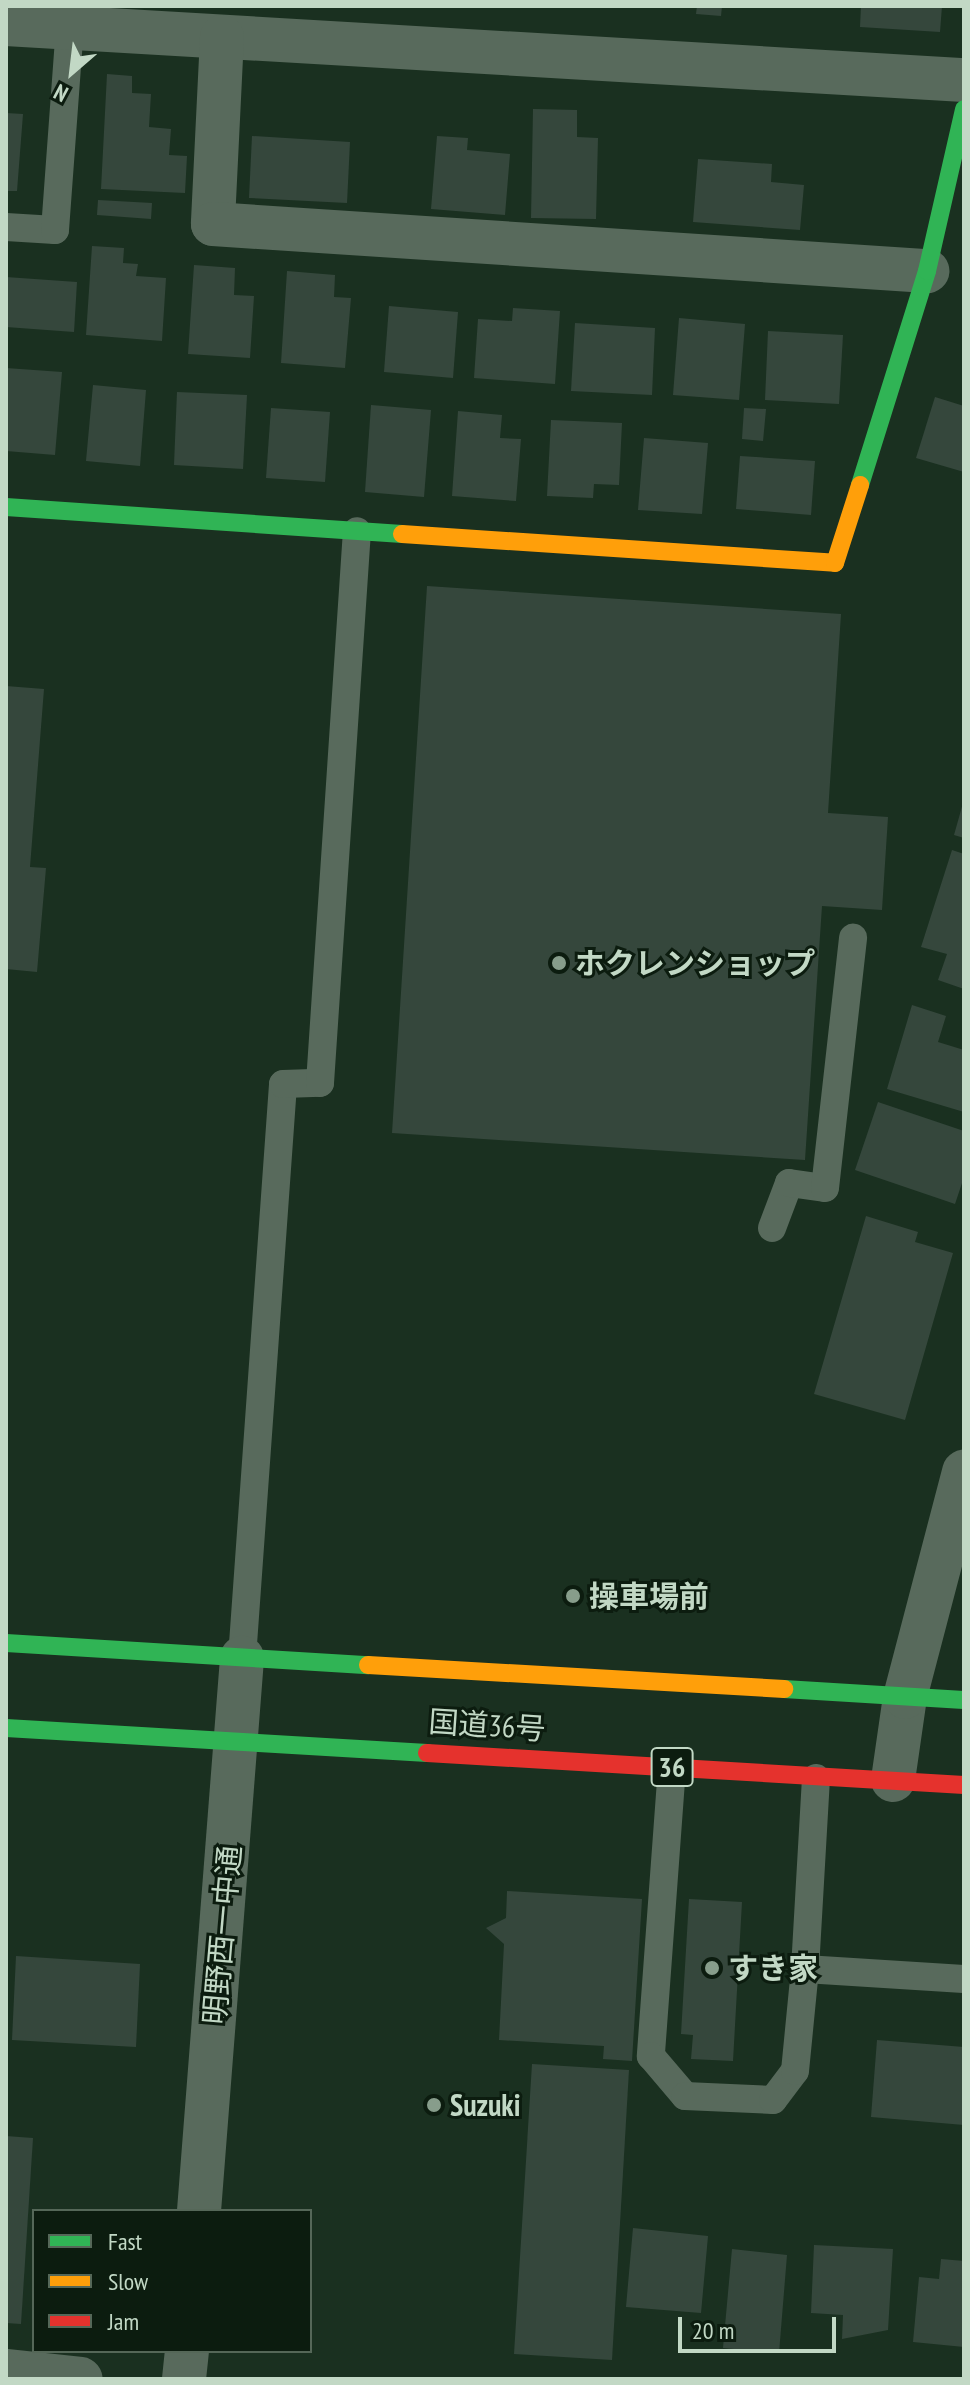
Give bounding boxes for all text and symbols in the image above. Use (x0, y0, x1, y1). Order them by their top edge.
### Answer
north arrow (32, 32, 112, 112)
text: N (49, 78, 73, 108)
place label: ホクレンショップ (575, 945, 815, 981)
marker: ホクレンショップ (550, 954, 568, 972)
place label: 操車場前 (589, 1578, 709, 1614)
marker: 操車場前 (564, 1587, 582, 1605)
street label: 国道36号 (427, 1703, 547, 1747)
road number: 36 (650, 1743, 694, 1791)
street label: 明野西一中通 (196, 1844, 248, 2026)
place label: すき家 (728, 1950, 818, 1986)
marker: すき家 (703, 1959, 721, 1977)
place label: Suzuki (450, 2087, 520, 2123)
marker: Suzuki (425, 2096, 443, 2114)
legend (32, 2209, 312, 2353)
text: Fast (108, 2226, 142, 2257)
text: Slow (108, 2266, 148, 2297)
scale bar (682, 2301, 840, 2351)
text: Jam (108, 2306, 139, 2337)
text: 20 m (692, 2315, 734, 2346)

